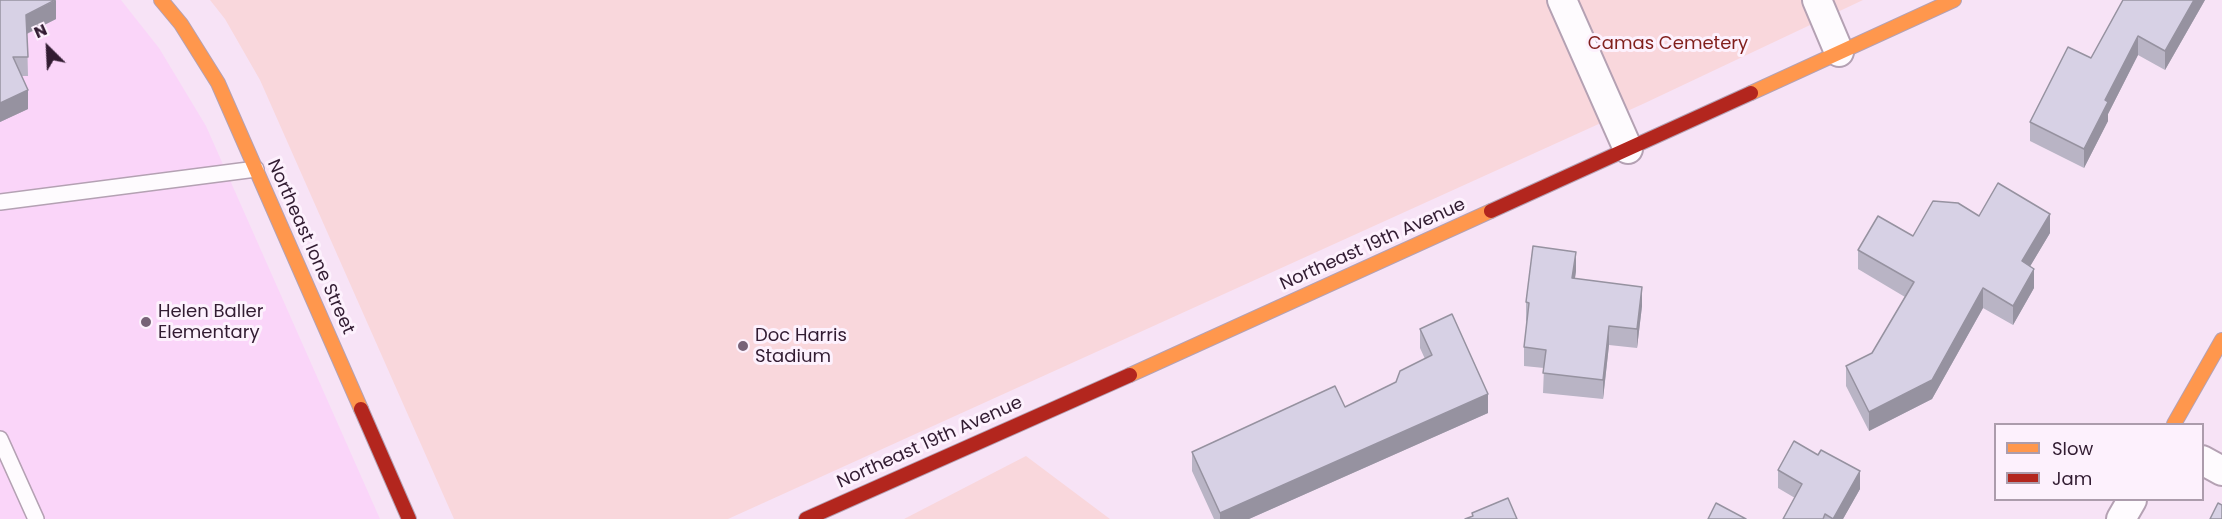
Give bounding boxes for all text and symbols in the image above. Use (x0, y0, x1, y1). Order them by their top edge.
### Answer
north arrow (18, 18, 78, 78)
text: N (30, 18, 51, 44)
park label: Camas Cemetery (1588, 33, 1748, 55)
street label: Northeast Ione Street (262, 156, 358, 338)
street label: Northeast 19th Avenue (1277, 194, 1469, 296)
place label: Helen Baller Elementary (158, 301, 263, 344)
marker: Helen Baller Elementary (139, 315, 153, 329)
place label: Doc Harris Stadium (755, 325, 847, 368)
marker: Doc Harris Stadium (736, 339, 750, 353)
street label: Northeast 19th Avenue (834, 392, 1026, 494)
legend (1994, 423, 2204, 501)
text: Slow (2052, 436, 2093, 461)
text: Jam (2052, 466, 2092, 491)

